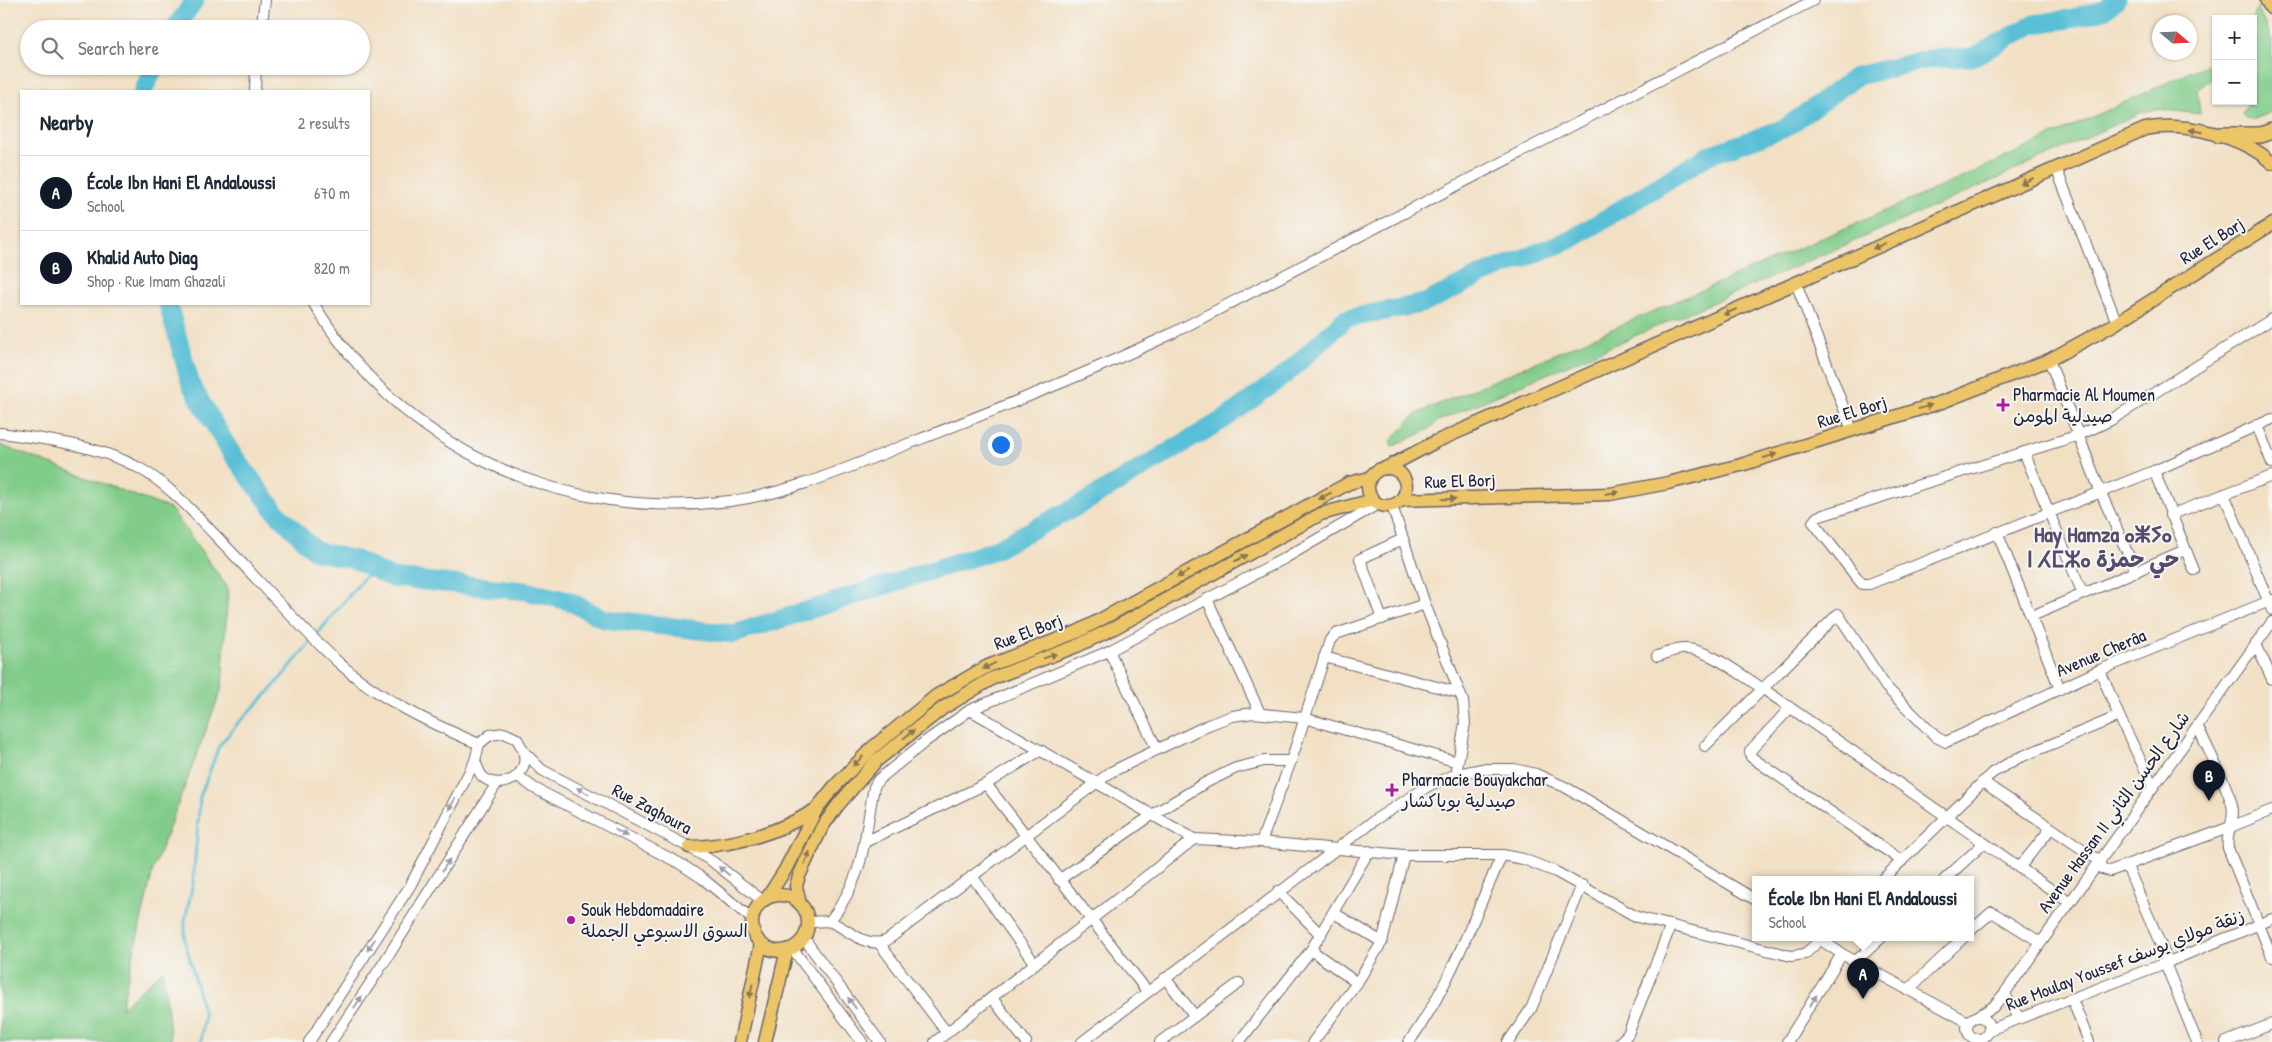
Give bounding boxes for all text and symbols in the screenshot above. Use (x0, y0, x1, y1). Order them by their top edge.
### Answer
north arrow (2152, 15, 2197, 60)
map controls (2212, 15, 2257, 105)
button: + (2212, 15, 2257, 60)
search box (20, 20, 370, 75)
icon: search (38, 34, 66, 62)
text: Search here (78, 35, 159, 61)
button: − (2212, 60, 2257, 105)
text: Nearby (40, 108, 93, 137)
text: 2 results (298, 112, 350, 134)
one-way arrow (2188, 126, 2204, 134)
text: École Ibn Hani El Andaloussi (87, 169, 276, 195)
one-way arrow (2020, 177, 2034, 185)
text: A (52, 182, 60, 204)
text: 670 m (314, 182, 350, 204)
text: School (87, 195, 124, 217)
street label: Rue El Borj (2175, 211, 2249, 270)
one-way arrow (1872, 243, 1886, 251)
text: Khalid Auto Diag (87, 244, 198, 270)
text: B (52, 257, 60, 279)
text: 820 m (314, 257, 350, 279)
text: Shop · Rue Imam Ghazali (87, 270, 226, 292)
one-way arrow (1723, 308, 1737, 316)
place label: Pharmacie Al Moumen صيدلية المومن (2013, 382, 2155, 428)
street label: Rue El Borj (1814, 389, 1890, 434)
marker: Pharmacie Al Moumen صيدلية المومن (1997, 399, 2009, 411)
one-way arrow (1917, 403, 1932, 411)
your location (988, 432, 1014, 458)
one-way arrow (1762, 451, 1777, 459)
street label: Rue El Borj (1424, 467, 1496, 494)
one-way arrow (1604, 489, 1620, 497)
one-way arrow (1318, 492, 1333, 500)
one-way arrow (1442, 494, 1458, 502)
district label: Hay Hamza ⴰⵥⵢⴰ ⵏ ⵃⵎⵣⴰ حي حمزة (2027, 519, 2179, 579)
one-way arrow (1233, 554, 1248, 562)
one-way arrow (1176, 570, 1190, 579)
street label: Rue El Borj (990, 607, 1065, 656)
street label: Avenue Cherâa (2052, 622, 2150, 683)
one-way arrow (1043, 652, 1058, 660)
one-way arrow (982, 662, 996, 670)
street label: Avenue Hassan II شارع الحسن الثاني (2032, 706, 2199, 920)
one-way arrow (902, 729, 915, 740)
one-way arrow (853, 755, 865, 767)
pin: B (2193, 760, 2225, 801)
place label: Pharmacie Bouyakchar صيدلية بوياكشار (1400, 767, 1548, 813)
street label: Rue Zaghoura (608, 777, 696, 840)
marker: Pharmacie Bouyakchar صيدلية بوياكشار (1386, 784, 1398, 796)
one-way arrow (576, 787, 590, 795)
one-way arrow (448, 797, 456, 812)
one-way arrow (614, 829, 629, 837)
one-way arrow (803, 851, 811, 865)
one-way arrow (441, 858, 450, 871)
one-way arrow (718, 866, 731, 876)
popup (1752, 876, 1974, 941)
text: École Ibn Hani El Andaloussi (1769, 885, 1957, 911)
place label: Souk Hebdomadaire السوق الاسبوعي الجملة (581, 897, 748, 947)
street label: Rue Moulay Youssef زنقة مولاي يوسف (2002, 902, 2248, 1018)
text: School (1769, 911, 1806, 933)
marker: Souk Hebdomadaire السوق الاسبوعي الجملة (565, 914, 577, 926)
one-way arrow (367, 939, 376, 952)
pin: A (1847, 958, 1879, 999)
one-way arrow (747, 984, 755, 999)
one-way arrow (1808, 994, 1818, 1007)
one-way arrow (353, 995, 363, 1008)
one-way arrow (846, 997, 857, 1010)

